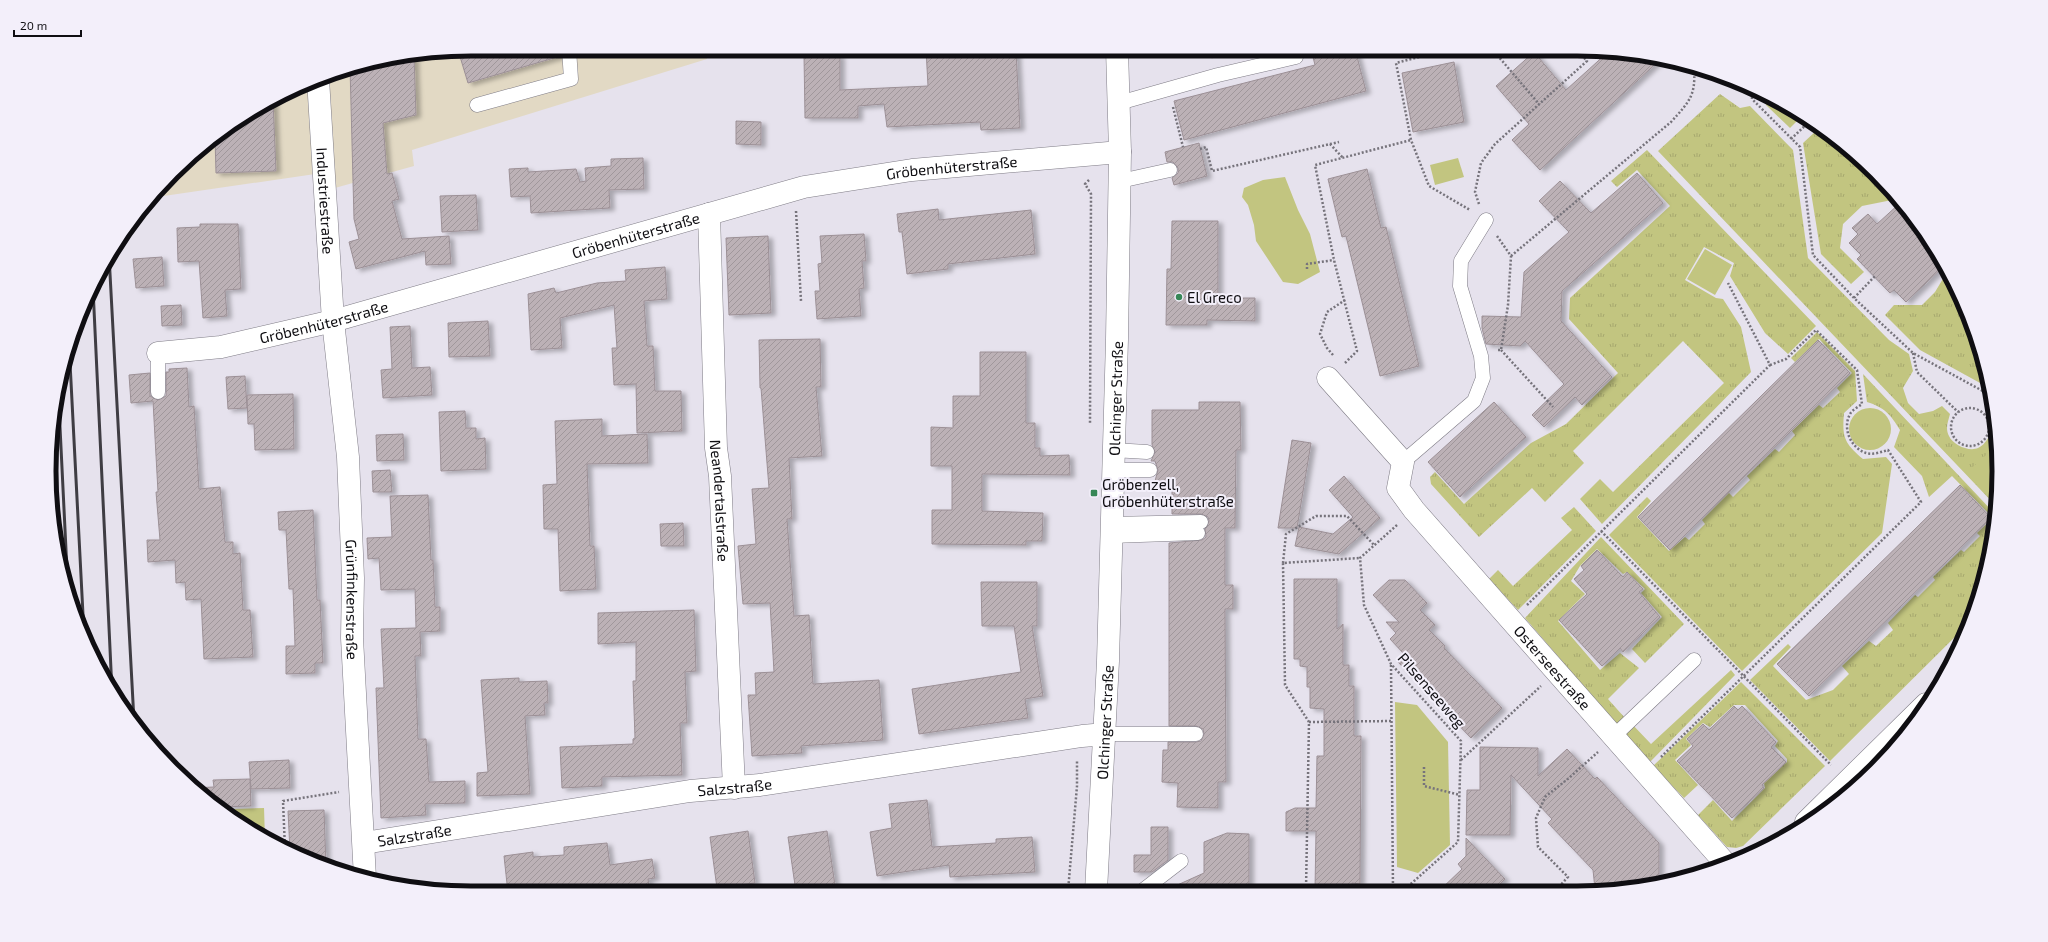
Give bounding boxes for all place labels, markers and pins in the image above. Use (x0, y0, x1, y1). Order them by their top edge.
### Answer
place label: El Greco (1187, 288, 1242, 306)
marker: El Greco (1174, 292, 1184, 302)
place label: Gröbenzell, Gröbenhüterstraße (1102, 475, 1234, 510)
marker: Gröbenzell, Gröbenhüterstraße (1089, 488, 1099, 498)

